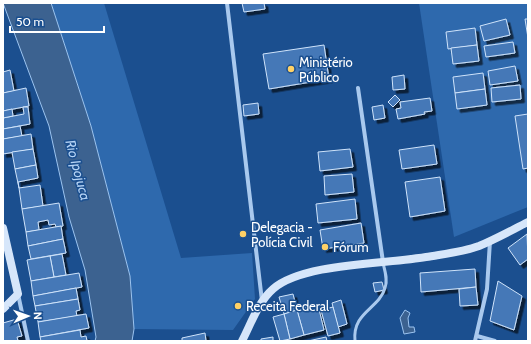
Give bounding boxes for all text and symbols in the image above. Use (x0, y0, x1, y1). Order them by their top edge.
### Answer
scale bar (10, 8, 104, 34)
text: 50 m (16, 14, 44, 29)
place label: Ministério Público (299, 54, 353, 85)
marker: Ministério Público (286, 64, 296, 74)
water label: Rio Ipojuca (61, 138, 95, 202)
place label: Delegacia - Polícia Civil (251, 219, 313, 250)
marker: Delegacia - Polícia Civil (238, 229, 248, 239)
place label: Fórum (333, 239, 369, 255)
marker: Fórum (320, 242, 330, 252)
north arrow (8, 296, 48, 336)
place label: Receita Federal (246, 298, 329, 314)
marker: Receita Federal (233, 301, 243, 311)
text: N (31, 312, 45, 320)

